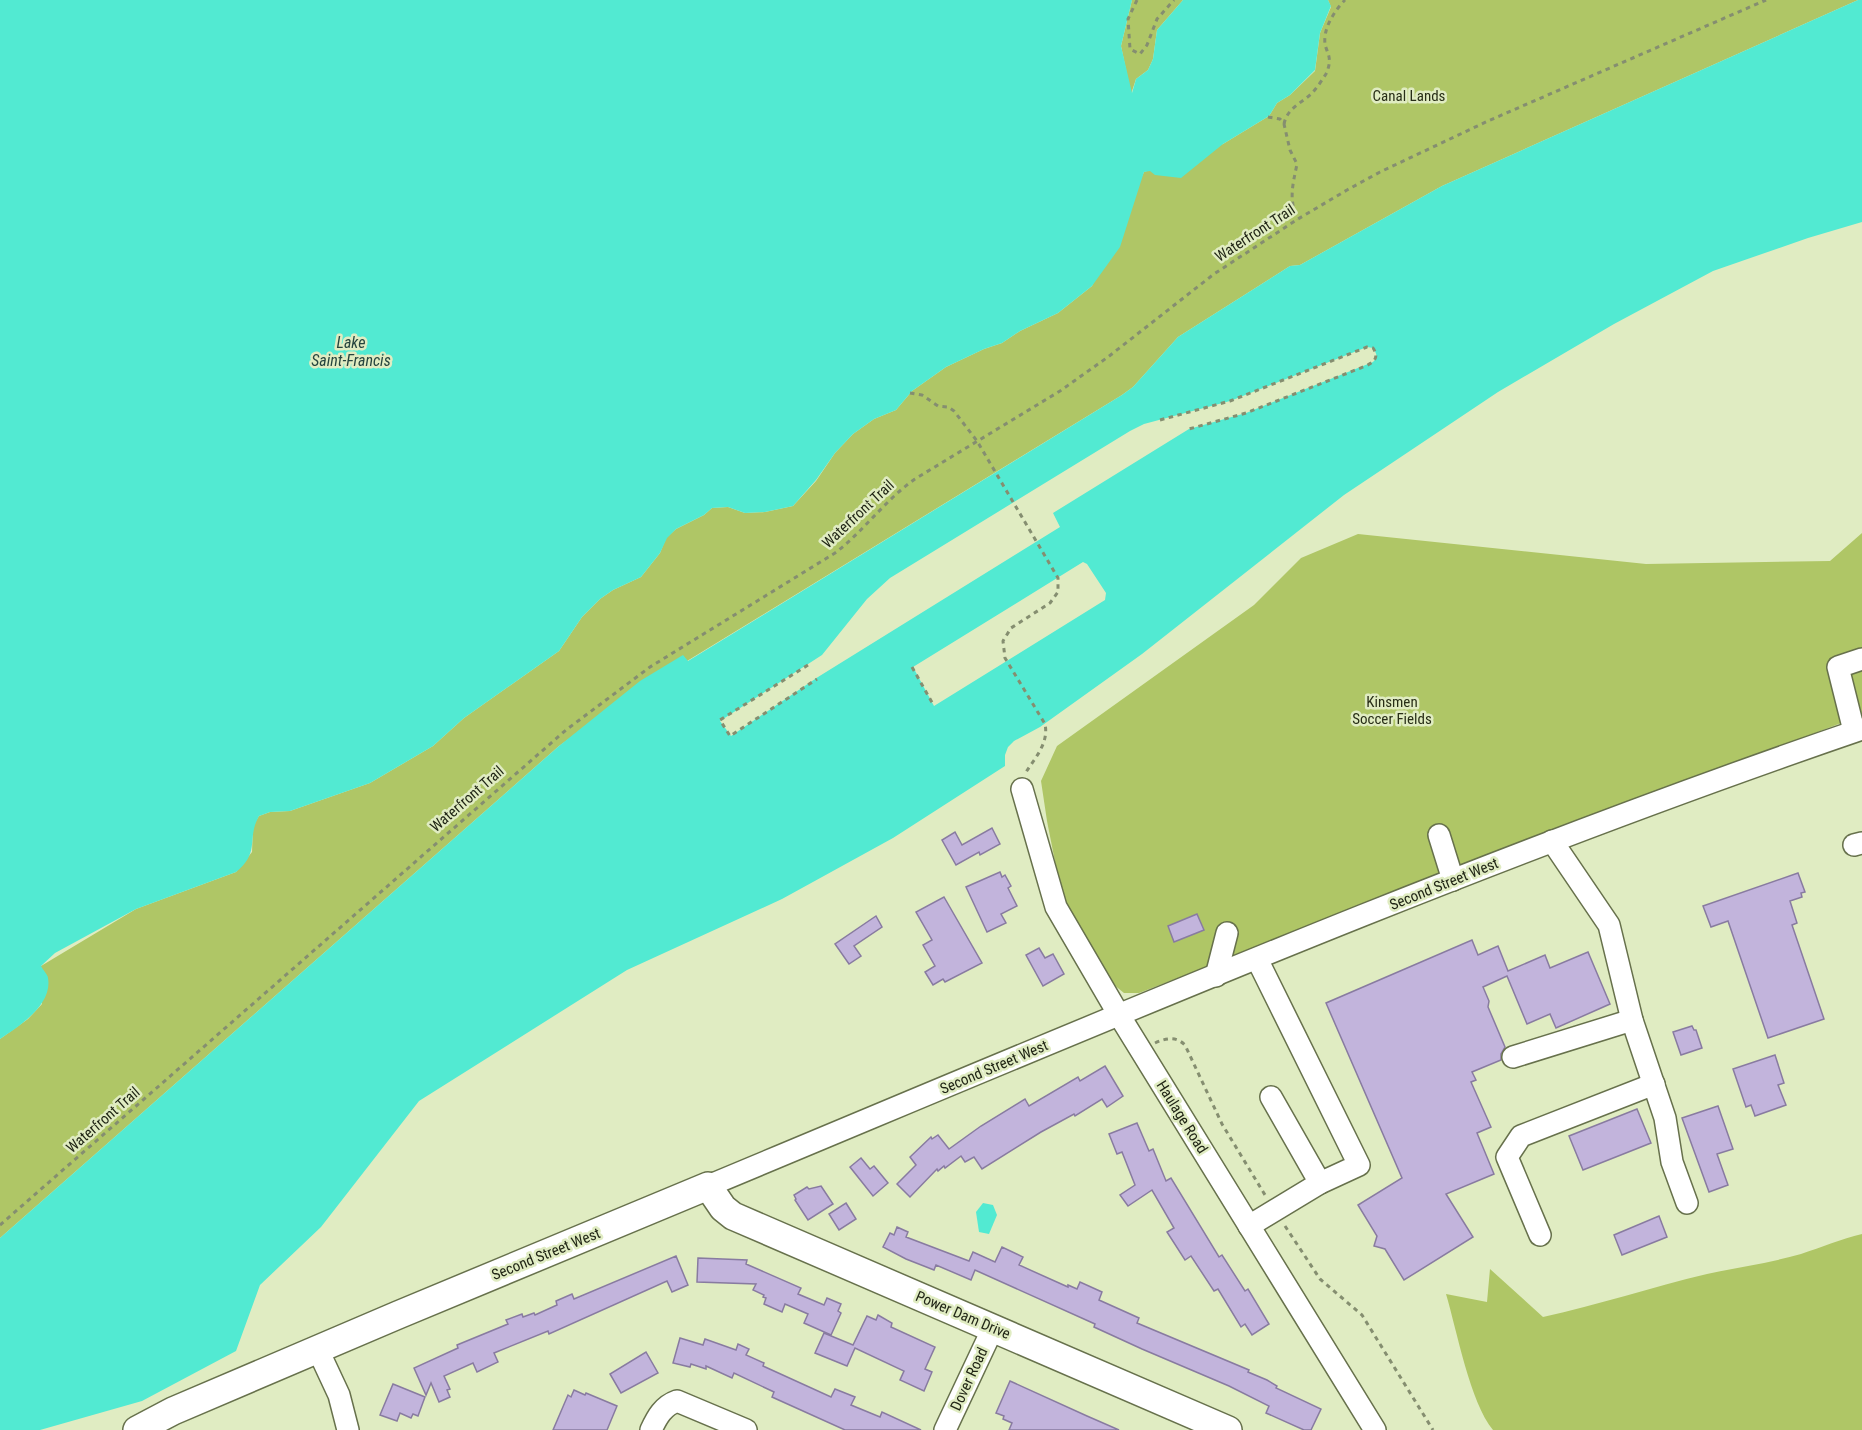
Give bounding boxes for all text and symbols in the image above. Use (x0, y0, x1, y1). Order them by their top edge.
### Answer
park label: Canal Lands (1373, 87, 1446, 105)
street label: Waterfront Trail (1212, 200, 1298, 266)
water label: Lake Saint-Francis (311, 333, 391, 370)
street label: Waterfront Trail (818, 476, 898, 552)
park label: Kinsmen Soccer Fields (1352, 693, 1432, 728)
street label: Waterfront Trail (426, 762, 508, 836)
street label: Second Street West (1387, 854, 1501, 914)
street label: Second Street West (937, 1036, 1051, 1098)
street label: Haulage Road (1153, 1077, 1211, 1157)
street label: Waterfront Trail (62, 1083, 144, 1157)
street label: Second Street West (489, 1224, 603, 1284)
street label: Power Dam Drive (913, 1287, 1013, 1343)
street label: Dover Road (947, 1345, 991, 1413)

